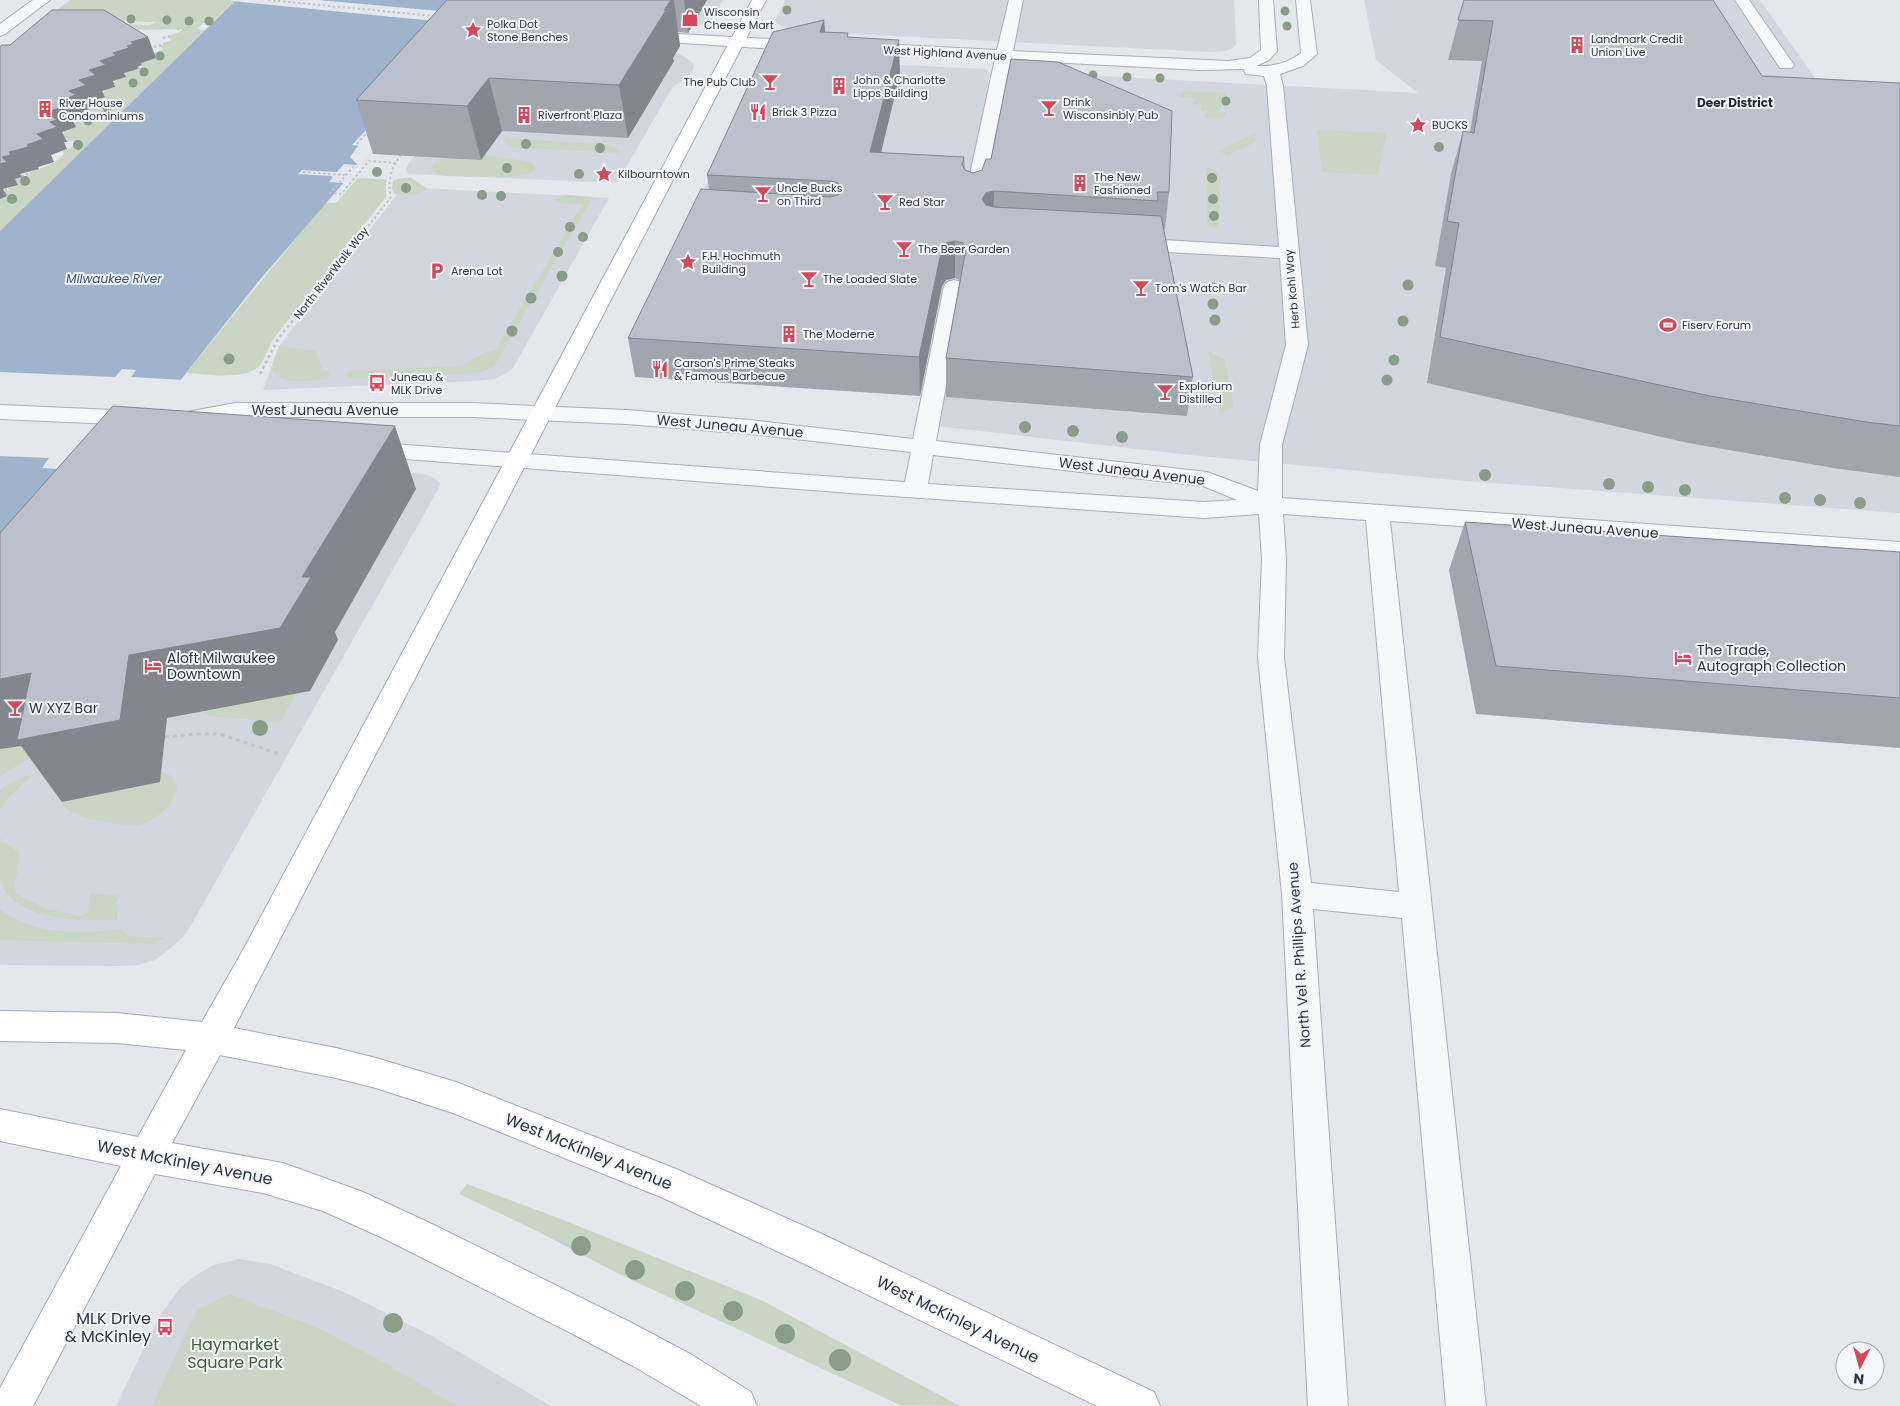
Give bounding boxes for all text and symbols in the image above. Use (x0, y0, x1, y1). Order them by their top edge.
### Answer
place label: Wisconsin Cheese Mart (704, 4, 774, 33)
shop icon: Wisconsin Cheese Mart (680, 8, 700, 28)
place label: Polka Dot Stone Benches (487, 16, 568, 45)
place icon: Polka Dot Stone Benches (463, 20, 483, 40)
place label: Landmark Credit Union Live (1591, 31, 1683, 60)
building icon: Landmark Credit Union Live (1567, 35, 1587, 55)
street label: West Highland Avenue (883, 42, 1007, 64)
bar icon: The Pub Club (760, 72, 780, 92)
place label: John & Charlotte Lipps Building (853, 72, 946, 101)
place label: The Pub Club (684, 74, 756, 90)
building icon: John & Charlotte Lipps Building (829, 76, 849, 96)
place label: Drink Wisconsinbly Pub (1063, 94, 1159, 123)
district label: Deer District (1697, 94, 1773, 111)
place label: River House Condominiums (59, 95, 144, 124)
bar icon: Drink Wisconsinbly Pub (1039, 98, 1059, 118)
building icon: River House Condominiums (35, 99, 55, 119)
restaurant icon: Brick 3 Pizza (748, 102, 768, 122)
place label: Brick 3 Pizza (772, 104, 837, 120)
building icon: Riverfront Plaza (514, 105, 534, 125)
place label: Riverfront Plaza (538, 107, 622, 123)
place icon: BUCKS (1408, 115, 1428, 135)
place label: BUCKS (1432, 117, 1468, 133)
place icon: Kilbourntown (594, 164, 614, 184)
place label: Kilbourntown (618, 166, 690, 182)
place label: The New Fashioned (1094, 169, 1151, 198)
building icon: The New Fashioned (1070, 173, 1090, 193)
place label: Uncle Bucks on Third (777, 180, 843, 209)
bar icon: Uncle Bucks on Third (753, 184, 773, 204)
bar icon: Red Star (875, 192, 895, 212)
place label: Red Star (899, 194, 945, 210)
street label: North RiverWalk Way (290, 223, 373, 323)
bar icon: The Beer Garden (894, 239, 914, 259)
place label: The Beer Garden (918, 241, 1010, 257)
place label: F.H. Hochmuth Building (702, 248, 781, 277)
street label: Herb Kohl Way (1280, 248, 1303, 329)
place icon: F.H. Hochmuth Building (678, 252, 698, 272)
parking icon: Arena Lot (427, 261, 447, 281)
place label: Arena Lot (451, 263, 503, 279)
bar icon: The Loaded Slate (799, 269, 819, 289)
water label: Milwaukee River (66, 270, 162, 287)
place label: The Loaded Slate (823, 271, 917, 287)
bar icon: Tom's Watch Bar (1131, 278, 1151, 298)
place label: Tom's Watch Bar (1155, 280, 1247, 296)
sports icon: Fiserv Forum (1658, 315, 1678, 335)
place label: Fiserv Forum (1682, 317, 1751, 333)
building icon: The Moderne (779, 324, 799, 344)
place label: The Moderne (803, 326, 875, 342)
place label: Carson's Prime Steaks & Famous Barbecue (674, 355, 795, 384)
restaurant icon: Carson's Prime Steaks & Famous Barbecue (650, 359, 670, 379)
place label: Juneau & MLK Drive (391, 369, 444, 398)
bus stop icon: Juneau & MLK Drive (367, 373, 387, 393)
place label: Explorium Distilled (1179, 378, 1232, 407)
bar icon: Explorium Distilled (1155, 382, 1175, 402)
street label: West Juneau Avenue (251, 400, 399, 420)
street label: West Juneau Avenue (656, 410, 805, 442)
street label: West Juneau Avenue (1058, 452, 1207, 490)
street label: West Juneau Avenue (1511, 513, 1659, 543)
place label: The Trade, Autograph Collection (1697, 640, 1846, 676)
place label: Aloft Milwaukee Downtown (167, 648, 276, 684)
hotel icon: The Trade, Autograph Collection (1673, 648, 1693, 668)
hotel icon: Aloft Milwaukee Downtown (143, 656, 163, 676)
bar icon: W XYZ Bar (5, 698, 25, 718)
place label: W XYZ Bar (29, 698, 98, 718)
street label: North Vel R. Phillips Avenue (1283, 861, 1315, 1049)
street label: West McKinley Avenue (502, 1107, 676, 1196)
street label: West McKinley Avenue (95, 1134, 275, 1191)
street label: West McKinley Avenue (873, 1270, 1043, 1369)
place label: MLK Drive & McKinley (65, 1307, 151, 1348)
bus stop icon: MLK Drive & McKinley (155, 1317, 175, 1337)
park label: Haymarket Square Park (187, 1333, 284, 1374)
north arrow (1835, 1341, 1885, 1391)
text: N (1852, 1368, 1865, 1389)

